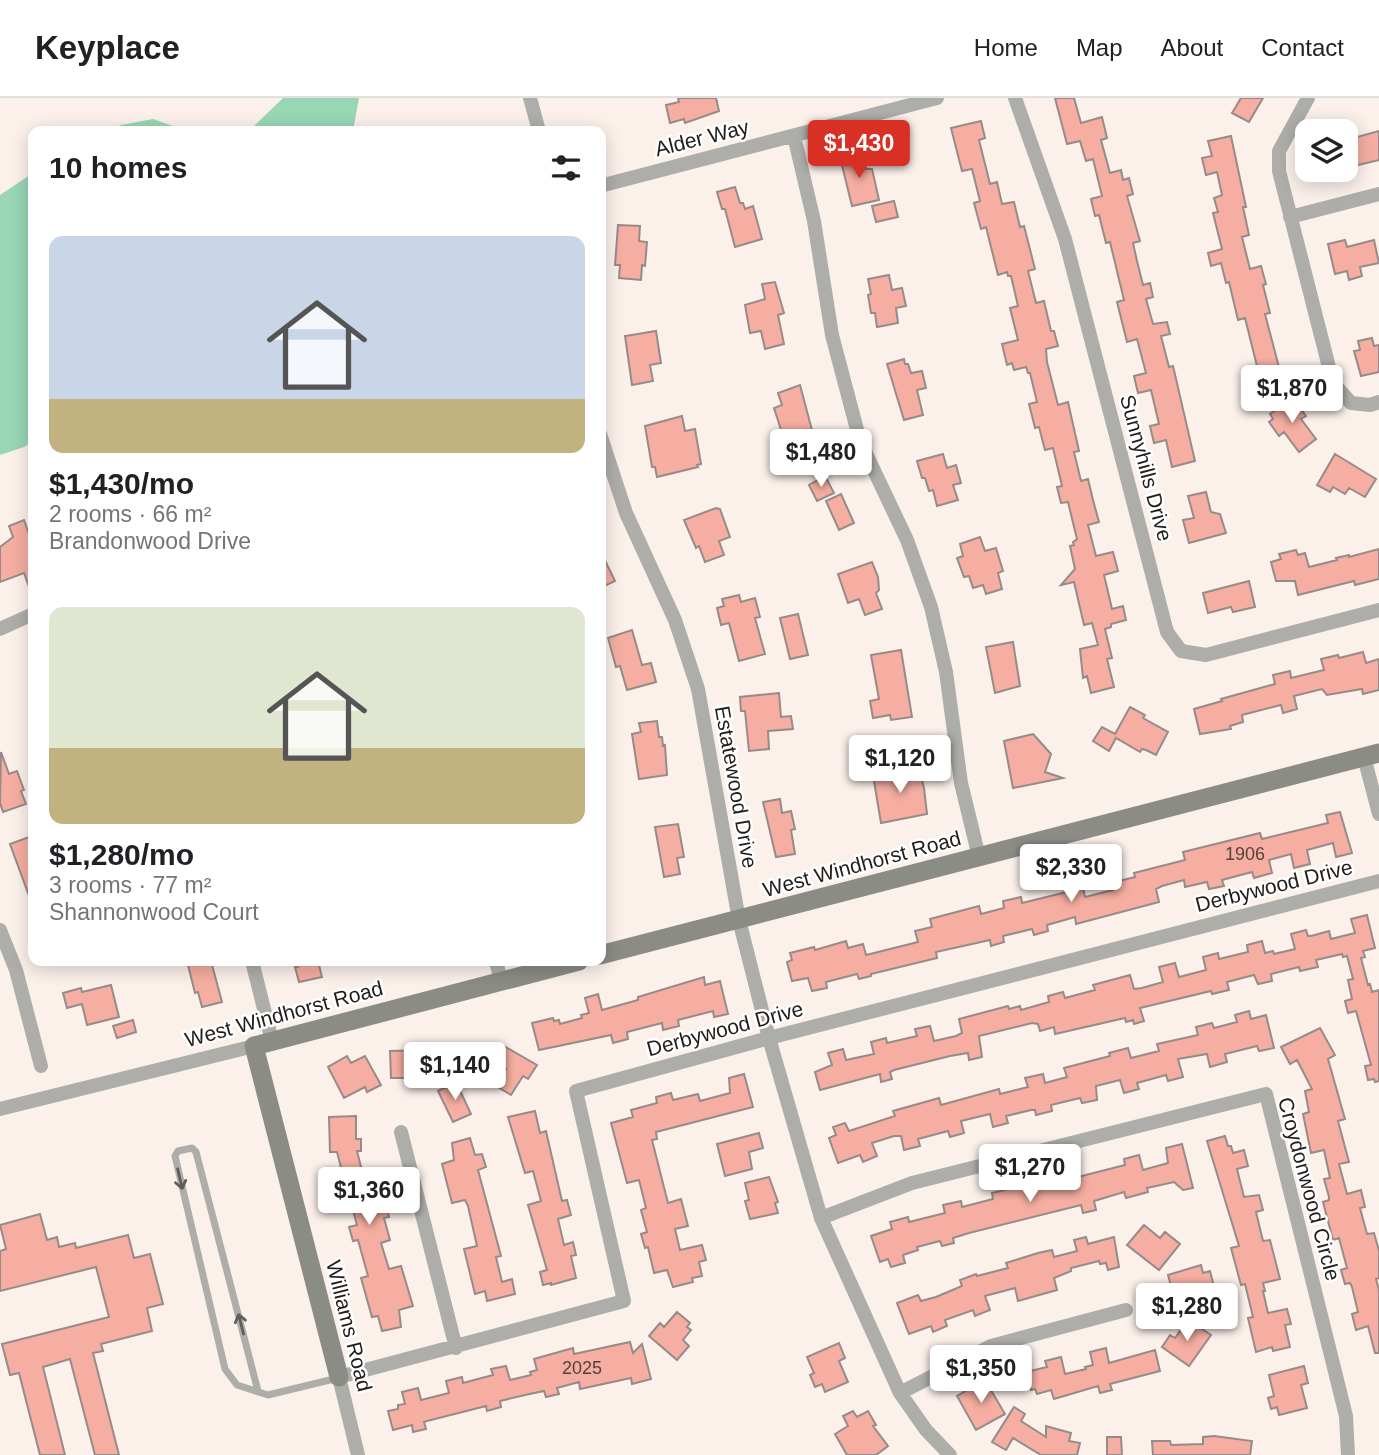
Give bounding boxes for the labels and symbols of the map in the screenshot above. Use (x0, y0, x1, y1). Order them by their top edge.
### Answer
street label: Alder Way (652, 115, 752, 160)
pin: $1,430 (802, 120, 916, 180)
pin: $1,870 (1235, 366, 1349, 425)
street label: Sunnyhills Drive (1116, 392, 1177, 544)
pin: $1,480 (764, 430, 878, 489)
street label: Estatewood Drive (711, 704, 762, 870)
pin: $1,120 (843, 736, 957, 795)
street label: West Windhorst Road (760, 826, 963, 901)
pin: $2,330 (1014, 844, 1128, 904)
house number: 1906 (1225, 844, 1265, 864)
street label: Derbywood Drive (1193, 855, 1355, 916)
street label: West Windhorst Road (182, 976, 385, 1051)
street label: Derbywood Drive (644, 997, 806, 1060)
pin: $1,140 (398, 1042, 512, 1102)
street label: Croydonwood Circle (1274, 1095, 1345, 1283)
pin: $1,270 (973, 1144, 1087, 1204)
one-way arrow (174, 1167, 187, 1190)
pin: $1,360 (312, 1168, 426, 1227)
street label: Williams Road (322, 1258, 377, 1394)
pin: $1,280 (1130, 1284, 1244, 1343)
one-way arrow (234, 1314, 247, 1336)
pin: $1,350 (924, 1346, 1038, 1405)
house number: 2025 (562, 1358, 602, 1378)

